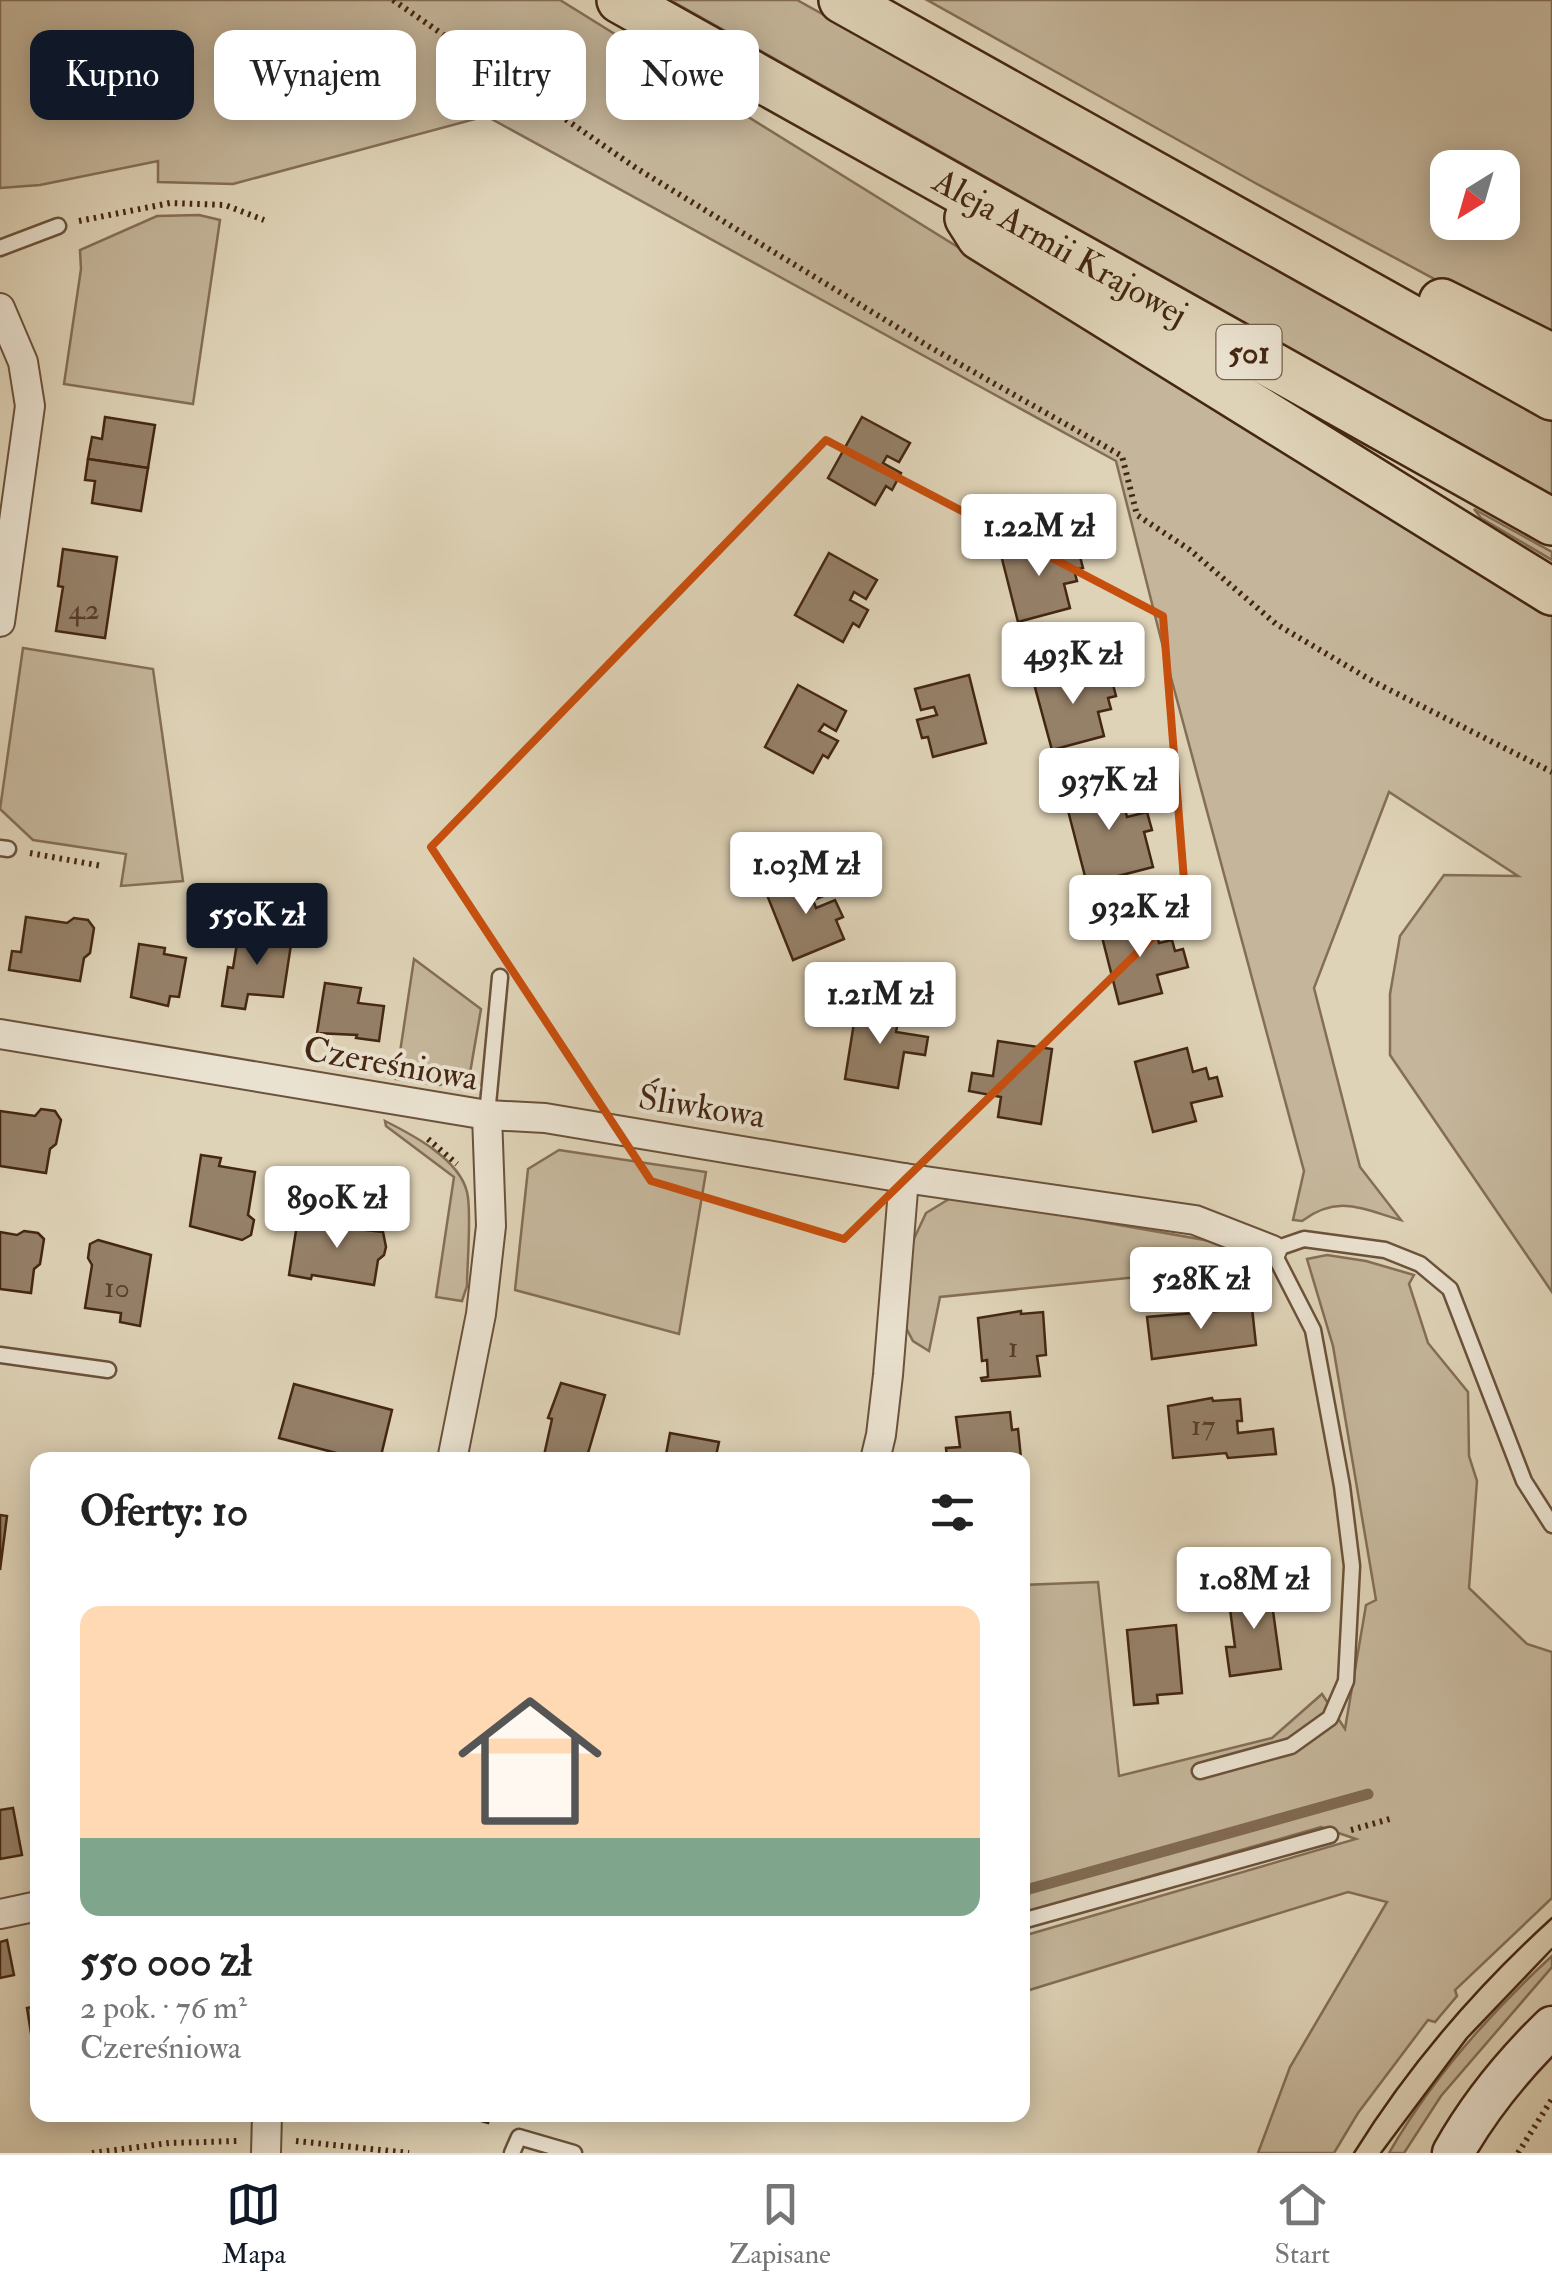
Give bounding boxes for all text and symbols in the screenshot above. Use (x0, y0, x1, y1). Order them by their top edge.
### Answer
chip: Kupno (30, 30, 194, 120)
chip: Wynajem (214, 30, 416, 120)
chip: Filtry (436, 30, 586, 120)
chip: Nowe (606, 30, 759, 120)
north arrow (1430, 150, 1520, 240)
map controls (1430, 150, 1520, 240)
street label: Aleja Armii Krajowej (924, 158, 1195, 336)
road number: 501 (1216, 325, 1282, 379)
pin: 1.22M zł (936, 494, 1142, 579)
text: 1.22M zł (983, 506, 1095, 546)
house number: 42 (68, 591, 100, 628)
pin: 493K zł (981, 622, 1165, 707)
text: 493K zł (1024, 634, 1122, 674)
pin: 937K zł (1017, 748, 1201, 833)
text: 937K zł (1061, 760, 1157, 800)
pin: 1.03M zł (703, 832, 909, 917)
text: 1.03M zł (752, 844, 860, 884)
pin: 932K zł (1048, 875, 1232, 960)
pin: 550K zł (165, 883, 349, 968)
text: 932K zł (1091, 887, 1189, 927)
text: 550K zł (208, 895, 306, 935)
pin: 1.21M zł (777, 962, 983, 1047)
text: 1.21M zł (827, 974, 933, 1014)
street label: Czereśniowa (300, 1027, 482, 1101)
street label: Śliwkowa (635, 1074, 769, 1139)
pin: 890K zł (245, 1166, 429, 1251)
text: 890K zł (287, 1178, 387, 1218)
pin: 528K zł (1109, 1247, 1293, 1332)
text: 528K zł (1152, 1259, 1250, 1299)
house number: 10 (104, 1269, 130, 1306)
house number: 1 (1008, 1329, 1018, 1366)
house number: 17 (1191, 1407, 1215, 1444)
icon: filters (925, 1485, 980, 1540)
text: Oferty: 10 (80, 1486, 248, 1538)
pin: 1.08M zł (1151, 1547, 1357, 1632)
text: 1.08M zł (1199, 1559, 1309, 1599)
icon: home (440, 1671, 620, 1851)
text: 550 000 zł (80, 1936, 251, 1988)
text: 2 pok. · 76 m² (80, 1988, 247, 2028)
text: Czereśniowa (80, 2028, 241, 2068)
tab: Mapa (222, 2177, 286, 2272)
tab: Zapisane (730, 2177, 831, 2272)
tab: Start (1274, 2177, 1330, 2272)

